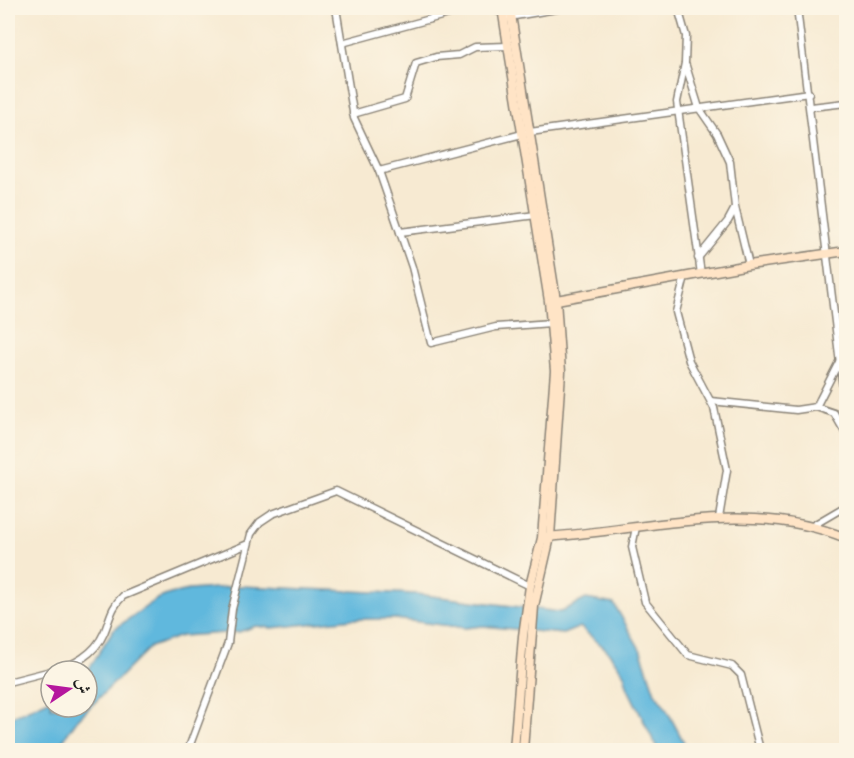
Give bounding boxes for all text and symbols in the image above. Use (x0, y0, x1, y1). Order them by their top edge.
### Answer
north arrow (39, 659, 99, 719)
text: ش (72, 676, 94, 696)

